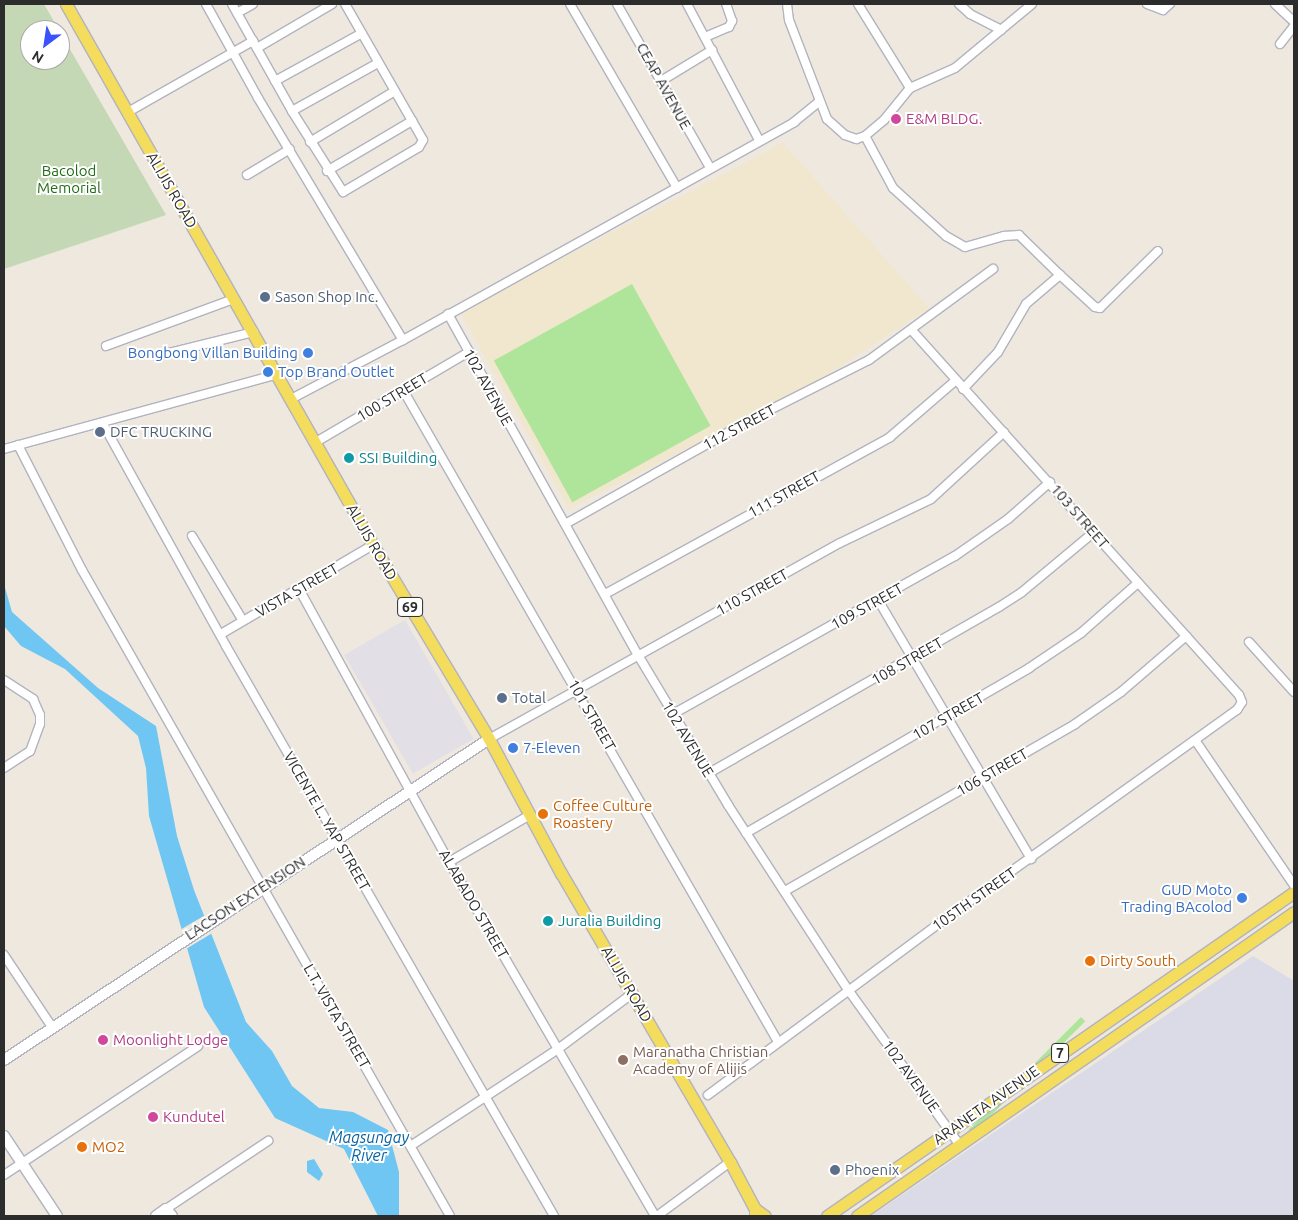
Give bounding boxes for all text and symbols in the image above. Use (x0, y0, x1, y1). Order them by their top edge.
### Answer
north arrow (20, 20, 70, 70)
street label: CEAP AVENUE (633, 40, 695, 132)
text: N (29, 47, 46, 67)
place label: E&M BLDG. (906, 110, 982, 128)
marker: E&M BLDG. (890, 113, 902, 125)
street label: ALIJIS ROAD (143, 149, 201, 231)
park label: Bacolod Memorial (37, 161, 101, 196)
place label: Sason Shop Inc. (275, 288, 379, 306)
marker: Sason Shop Inc. (259, 291, 271, 303)
place label: Bongbong Villan Building (128, 344, 298, 362)
street label: 102 AVENUE (460, 345, 516, 429)
marker: Bongbong Villan Building (302, 347, 314, 359)
place label: Top Brand Outlet (278, 363, 394, 381)
marker: Top Brand Outlet (262, 366, 274, 378)
street label: 100 STREET (353, 369, 431, 425)
street label: 112 STREET (700, 400, 778, 454)
place label: DFC TRUCKING (110, 423, 212, 441)
marker: DFC TRUCKING (94, 426, 106, 438)
place label: SSI Building (359, 449, 437, 467)
marker: SSI Building (343, 452, 355, 464)
street label: 111 STREET (745, 467, 823, 521)
street label: 103 STREET (1047, 480, 1113, 552)
street label: ALIJIS ROAD (343, 501, 401, 583)
street label: VISTA STREET (252, 559, 342, 621)
street label: 110 STREET (713, 565, 791, 619)
street label: 109 STREET (828, 579, 906, 633)
road number: 69 (396, 596, 424, 618)
street label: 108 STREET (868, 633, 946, 689)
street label: 101 STREET (564, 676, 620, 754)
street label: 107 STREET (909, 688, 987, 744)
place label: Total (512, 689, 546, 707)
marker: Total (496, 692, 508, 704)
street label: 102 AVENUE (658, 698, 718, 780)
place label: 7-Eleven (523, 739, 581, 757)
marker: 7-Eleven (507, 742, 519, 754)
street label: 106 STREET (953, 744, 1031, 800)
street label: VICENTE L. YAP STREET (280, 748, 374, 894)
place label: Coffee Culture Roastery (553, 796, 652, 831)
marker: Coffee Culture Roastery (537, 808, 549, 820)
street label: ALABADO STREET (435, 846, 513, 962)
street label: LACSON EXTENSION (181, 852, 309, 944)
street label: 105TH STREET (929, 863, 1019, 935)
place label: GUD Moto Trading BAcolod (1121, 880, 1232, 915)
marker: GUD Moto Trading BAcolod (1236, 892, 1248, 904)
place label: Juralia Building (558, 912, 661, 930)
marker: Juralia Building (542, 915, 554, 927)
street label: ALIJIS ROAD (598, 943, 656, 1025)
place label: Dirty South (1100, 952, 1176, 970)
marker: Dirty South (1084, 955, 1096, 967)
street label: L.T. VISTA STREET (300, 960, 374, 1072)
place label: Moonlight Lodge (113, 1031, 228, 1049)
marker: Moonlight Lodge (97, 1034, 109, 1046)
street label: 102 AVENUE (879, 1036, 943, 1116)
place label: Maranatha Christian Academy of Alijis (633, 1042, 768, 1077)
road number: 7 (1050, 1042, 1070, 1064)
marker: Maranatha Christian Academy of Alijis (617, 1054, 629, 1066)
street label: ARANETA AVENUE (929, 1062, 1043, 1148)
place label: Kundutel (163, 1108, 225, 1126)
marker: Kundutel (147, 1111, 159, 1123)
water label: Magsungay River (329, 1127, 409, 1165)
place label: MO2 (92, 1138, 125, 1156)
marker: MO2 (76, 1141, 88, 1153)
place label: Phoenix (845, 1161, 899, 1179)
marker: Phoenix (829, 1164, 841, 1176)

